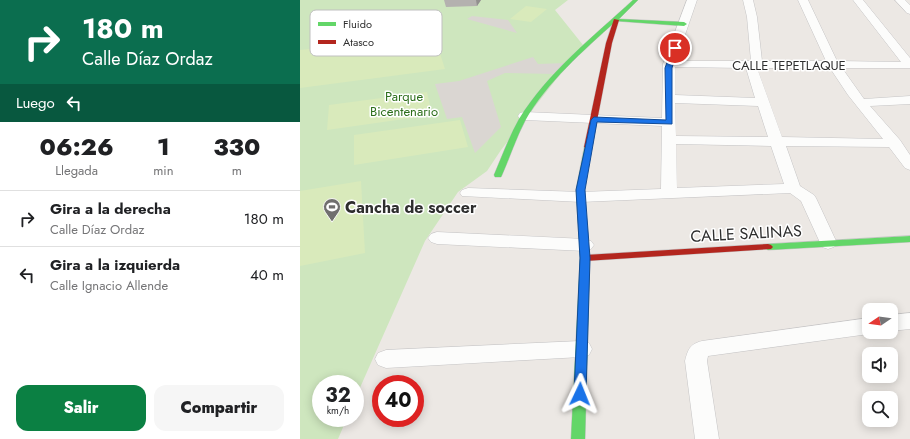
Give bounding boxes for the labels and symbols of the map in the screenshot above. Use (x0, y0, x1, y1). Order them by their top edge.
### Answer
legend (310, 10, 442, 56)
text: Fluido (343, 16, 372, 32)
pin (658, 31, 692, 65)
text: Atasco (343, 34, 374, 50)
street label: CALLE TEPETLAQUE (732, 56, 846, 75)
park label: Parque Bicentenario (370, 87, 438, 121)
place label: Cancha de soccer (345, 196, 477, 219)
sports icon: Cancha de soccer (322, 197, 342, 222)
street label: CALLE SALINAS (690, 219, 803, 248)
north arrow (862, 303, 898, 339)
position arrow (559, 373, 601, 415)
speed limit sign: 40 (372, 375, 424, 427)

